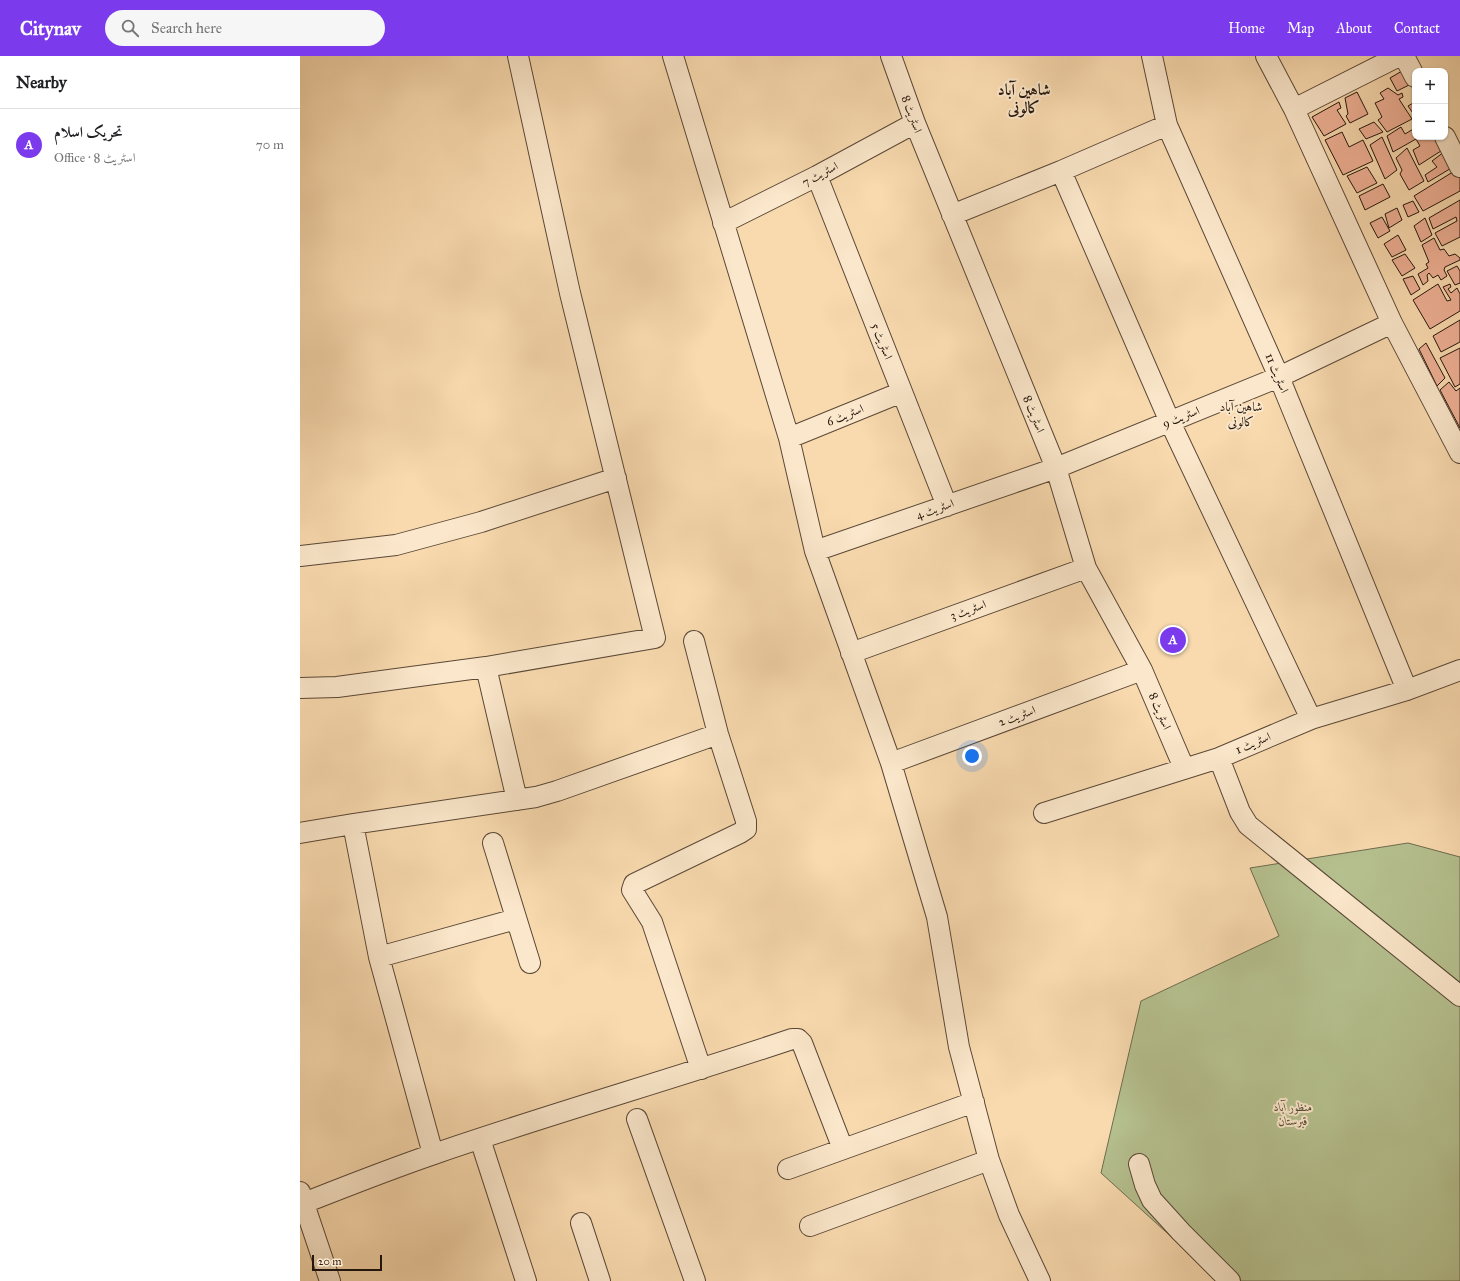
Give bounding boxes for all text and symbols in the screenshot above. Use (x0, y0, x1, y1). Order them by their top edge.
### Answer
search box (105, 10, 385, 46)
text: Citynav (20, 17, 81, 40)
icon: search (119, 17, 141, 39)
text: Search here (151, 19, 222, 37)
text: Home (1228, 20, 1265, 37)
text: Map (1287, 20, 1314, 37)
text: About (1336, 20, 1372, 37)
text: Contact (1394, 20, 1440, 37)
map controls (1412, 68, 1448, 140)
button: + (1412, 68, 1448, 104)
text: Nearby (16, 72, 67, 93)
district label: شاہین آباد کالونی (998, 80, 1050, 118)
street label: اسٹریٹ 8 (898, 93, 925, 135)
button: − (1412, 104, 1448, 140)
text: تحریک اسلام (54, 123, 123, 141)
text: A (25, 137, 33, 153)
text: 70 m (256, 137, 284, 153)
text: Office · اسٹریٹ 8 (54, 150, 136, 166)
street label: اسٹریٹ 7 (800, 159, 841, 190)
street label: اسٹریٹ 5 (867, 321, 896, 362)
street label: اسٹریٹ 11 (1261, 351, 1292, 396)
street label: اسٹریٹ 8 (1019, 393, 1048, 435)
district label: شاہین آباد کالونی (1219, 399, 1263, 430)
street label: اسٹریٹ 6 (825, 401, 866, 430)
street label: اسٹریٹ 9 (1160, 403, 1202, 432)
street label: اسٹریٹ 4 (914, 496, 956, 523)
street label: اسٹریٹ 3 (948, 597, 989, 624)
pin: A (1160, 625, 1186, 655)
street label: اسٹریٹ 8 (1145, 690, 1174, 732)
street label: اسٹریٹ 2 (997, 703, 1038, 730)
street label: اسٹریٹ 1 (1233, 729, 1274, 758)
your location (962, 746, 982, 766)
park label: منظور آباد قبرستان (1274, 1099, 1312, 1129)
scale bar (312, 1253, 382, 1272)
text: 20 m (318, 1255, 341, 1268)

